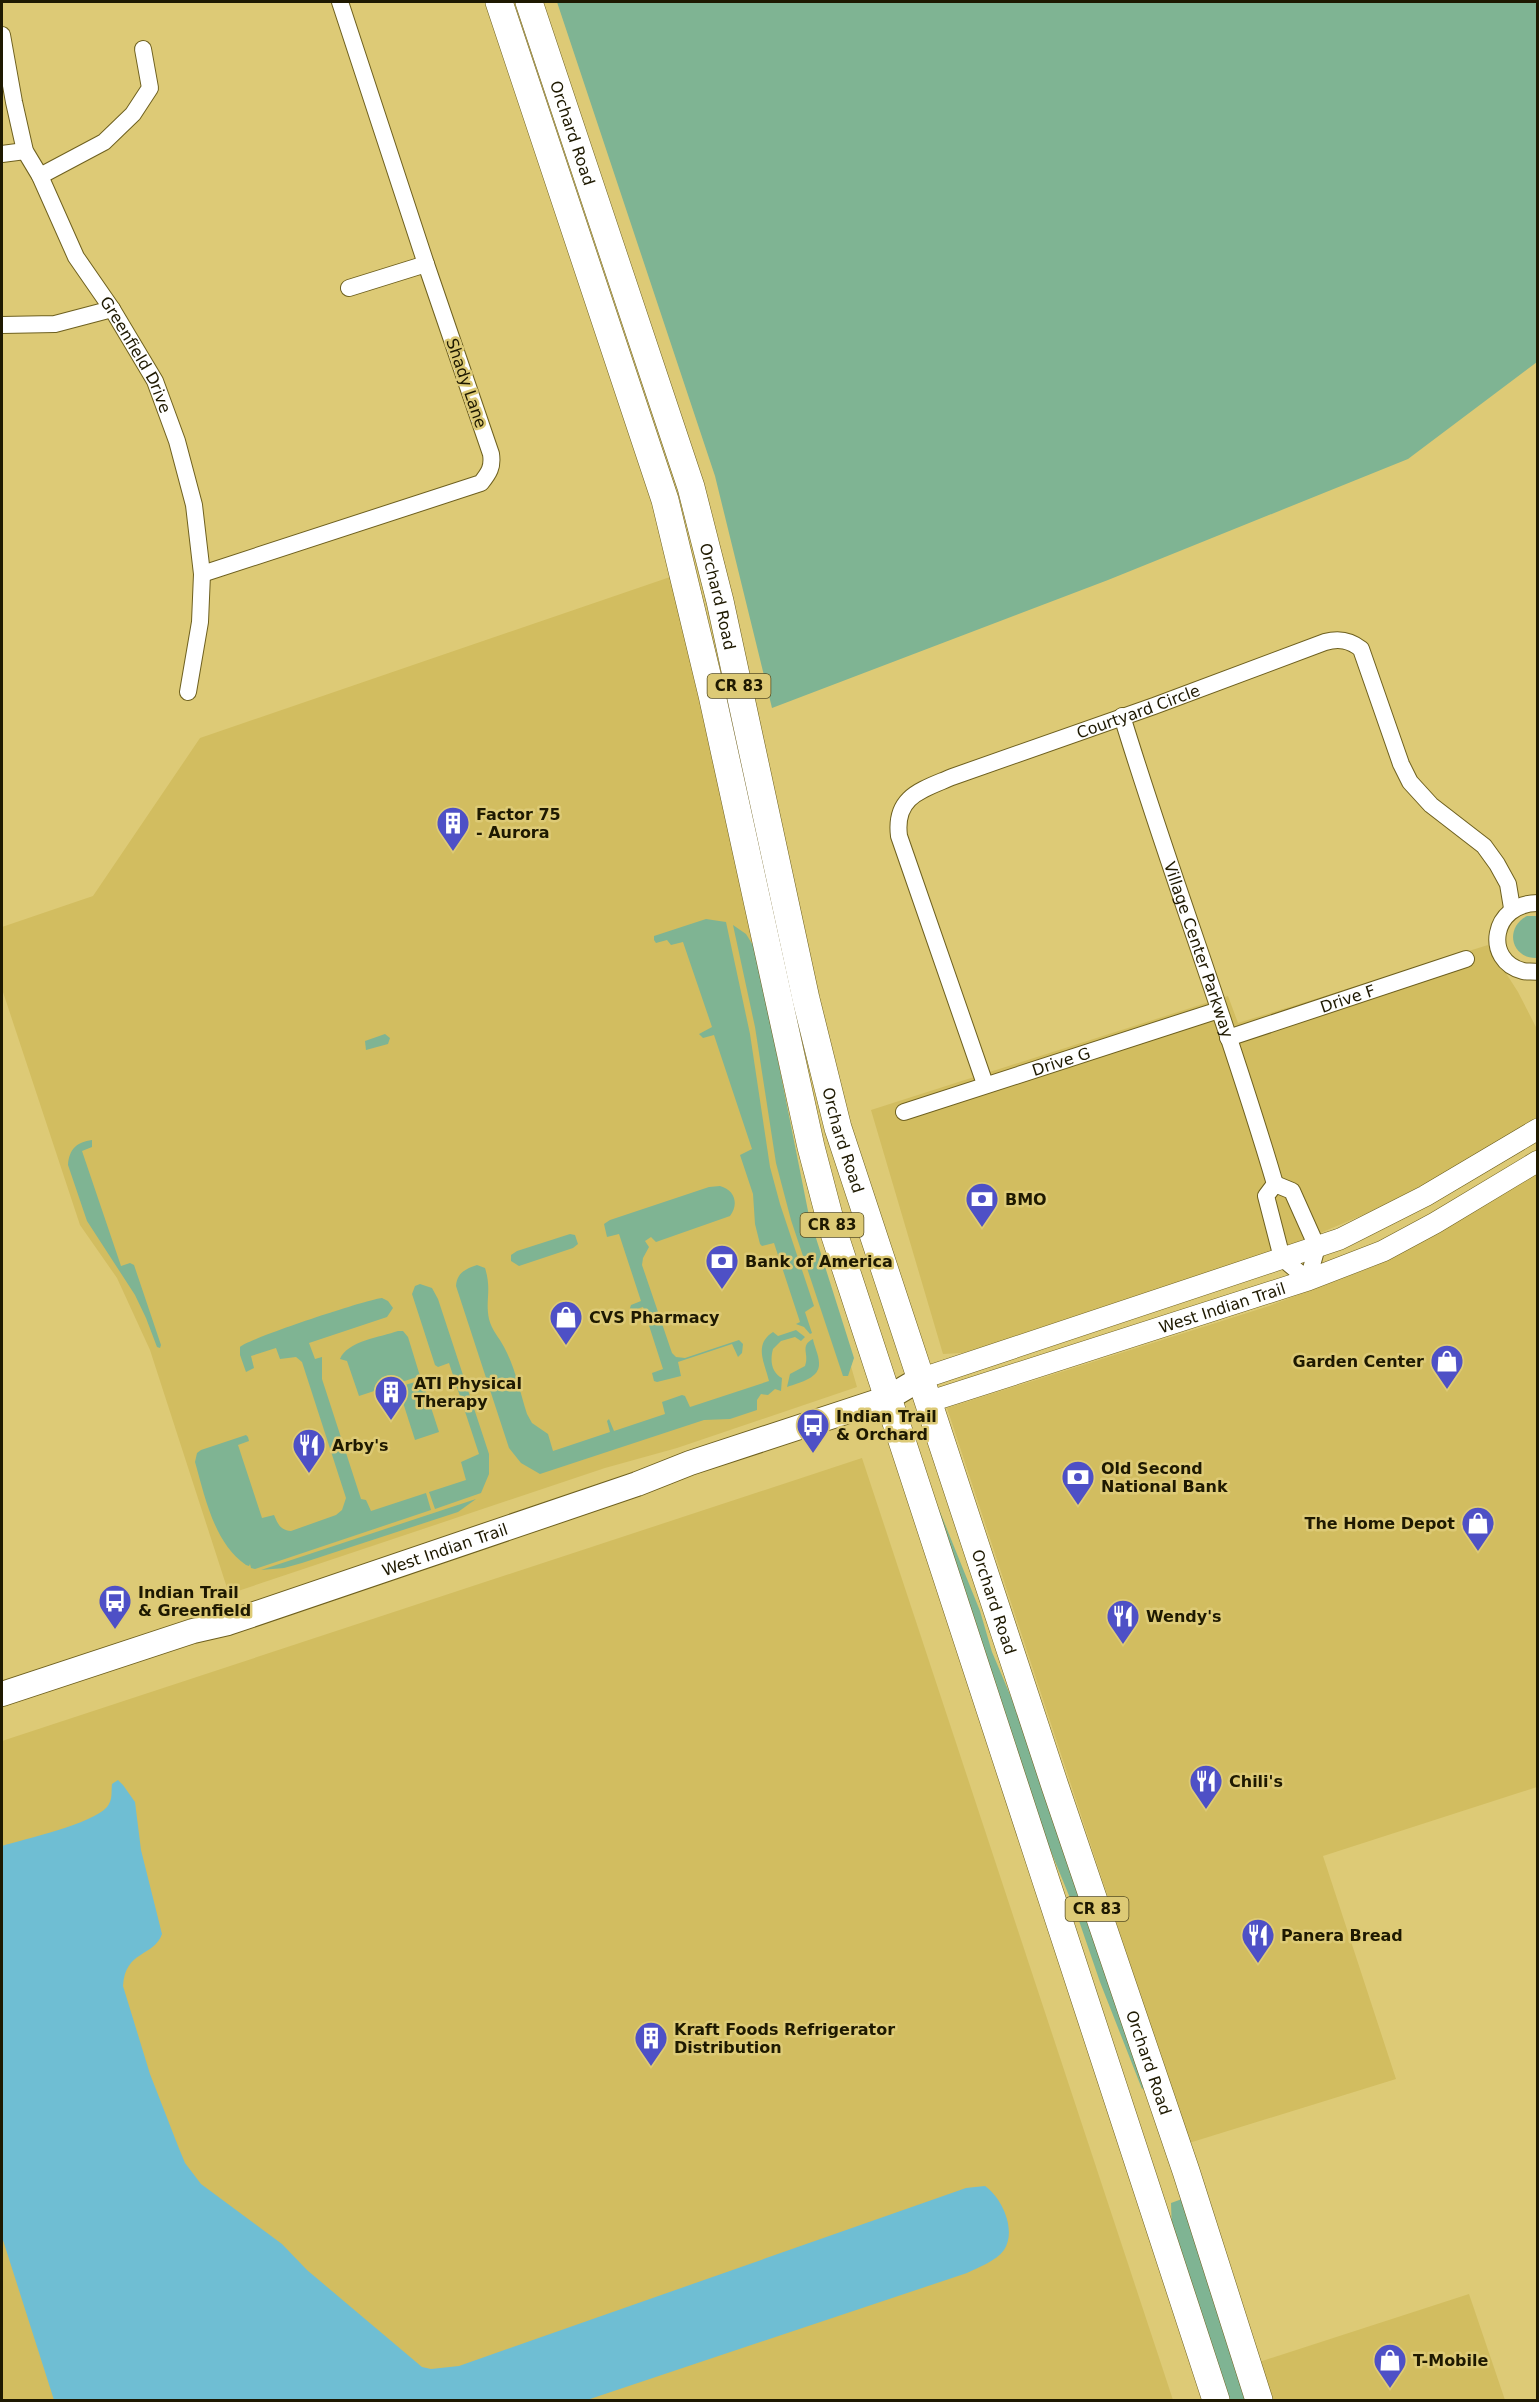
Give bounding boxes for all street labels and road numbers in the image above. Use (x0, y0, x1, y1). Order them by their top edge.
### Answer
street label: Orchard Road (546, 78, 599, 188)
street label: Greenfield Drive (96, 293, 175, 416)
street label: Shady Lane (442, 336, 491, 430)
street label: Orchard Road (696, 541, 739, 652)
road number: CR 83 (708, 674, 771, 698)
street label: Courtyard Circle (1074, 681, 1203, 742)
street label: Village Center Parkway (1160, 859, 1237, 1040)
street label: Drive F (1318, 981, 1378, 1017)
street label: Drive G (1030, 1043, 1093, 1080)
street label: Orchard Road (818, 1085, 868, 1195)
road number: CR 83 (800, 1213, 864, 1237)
street label: West Indian Trail (1157, 1279, 1288, 1337)
street label: West Indian Trail (380, 1520, 510, 1580)
street label: Orchard Road (968, 1547, 1020, 1657)
road number: CR 83 (1066, 1897, 1128, 1921)
street label: Orchard Road (1122, 2008, 1175, 2117)

